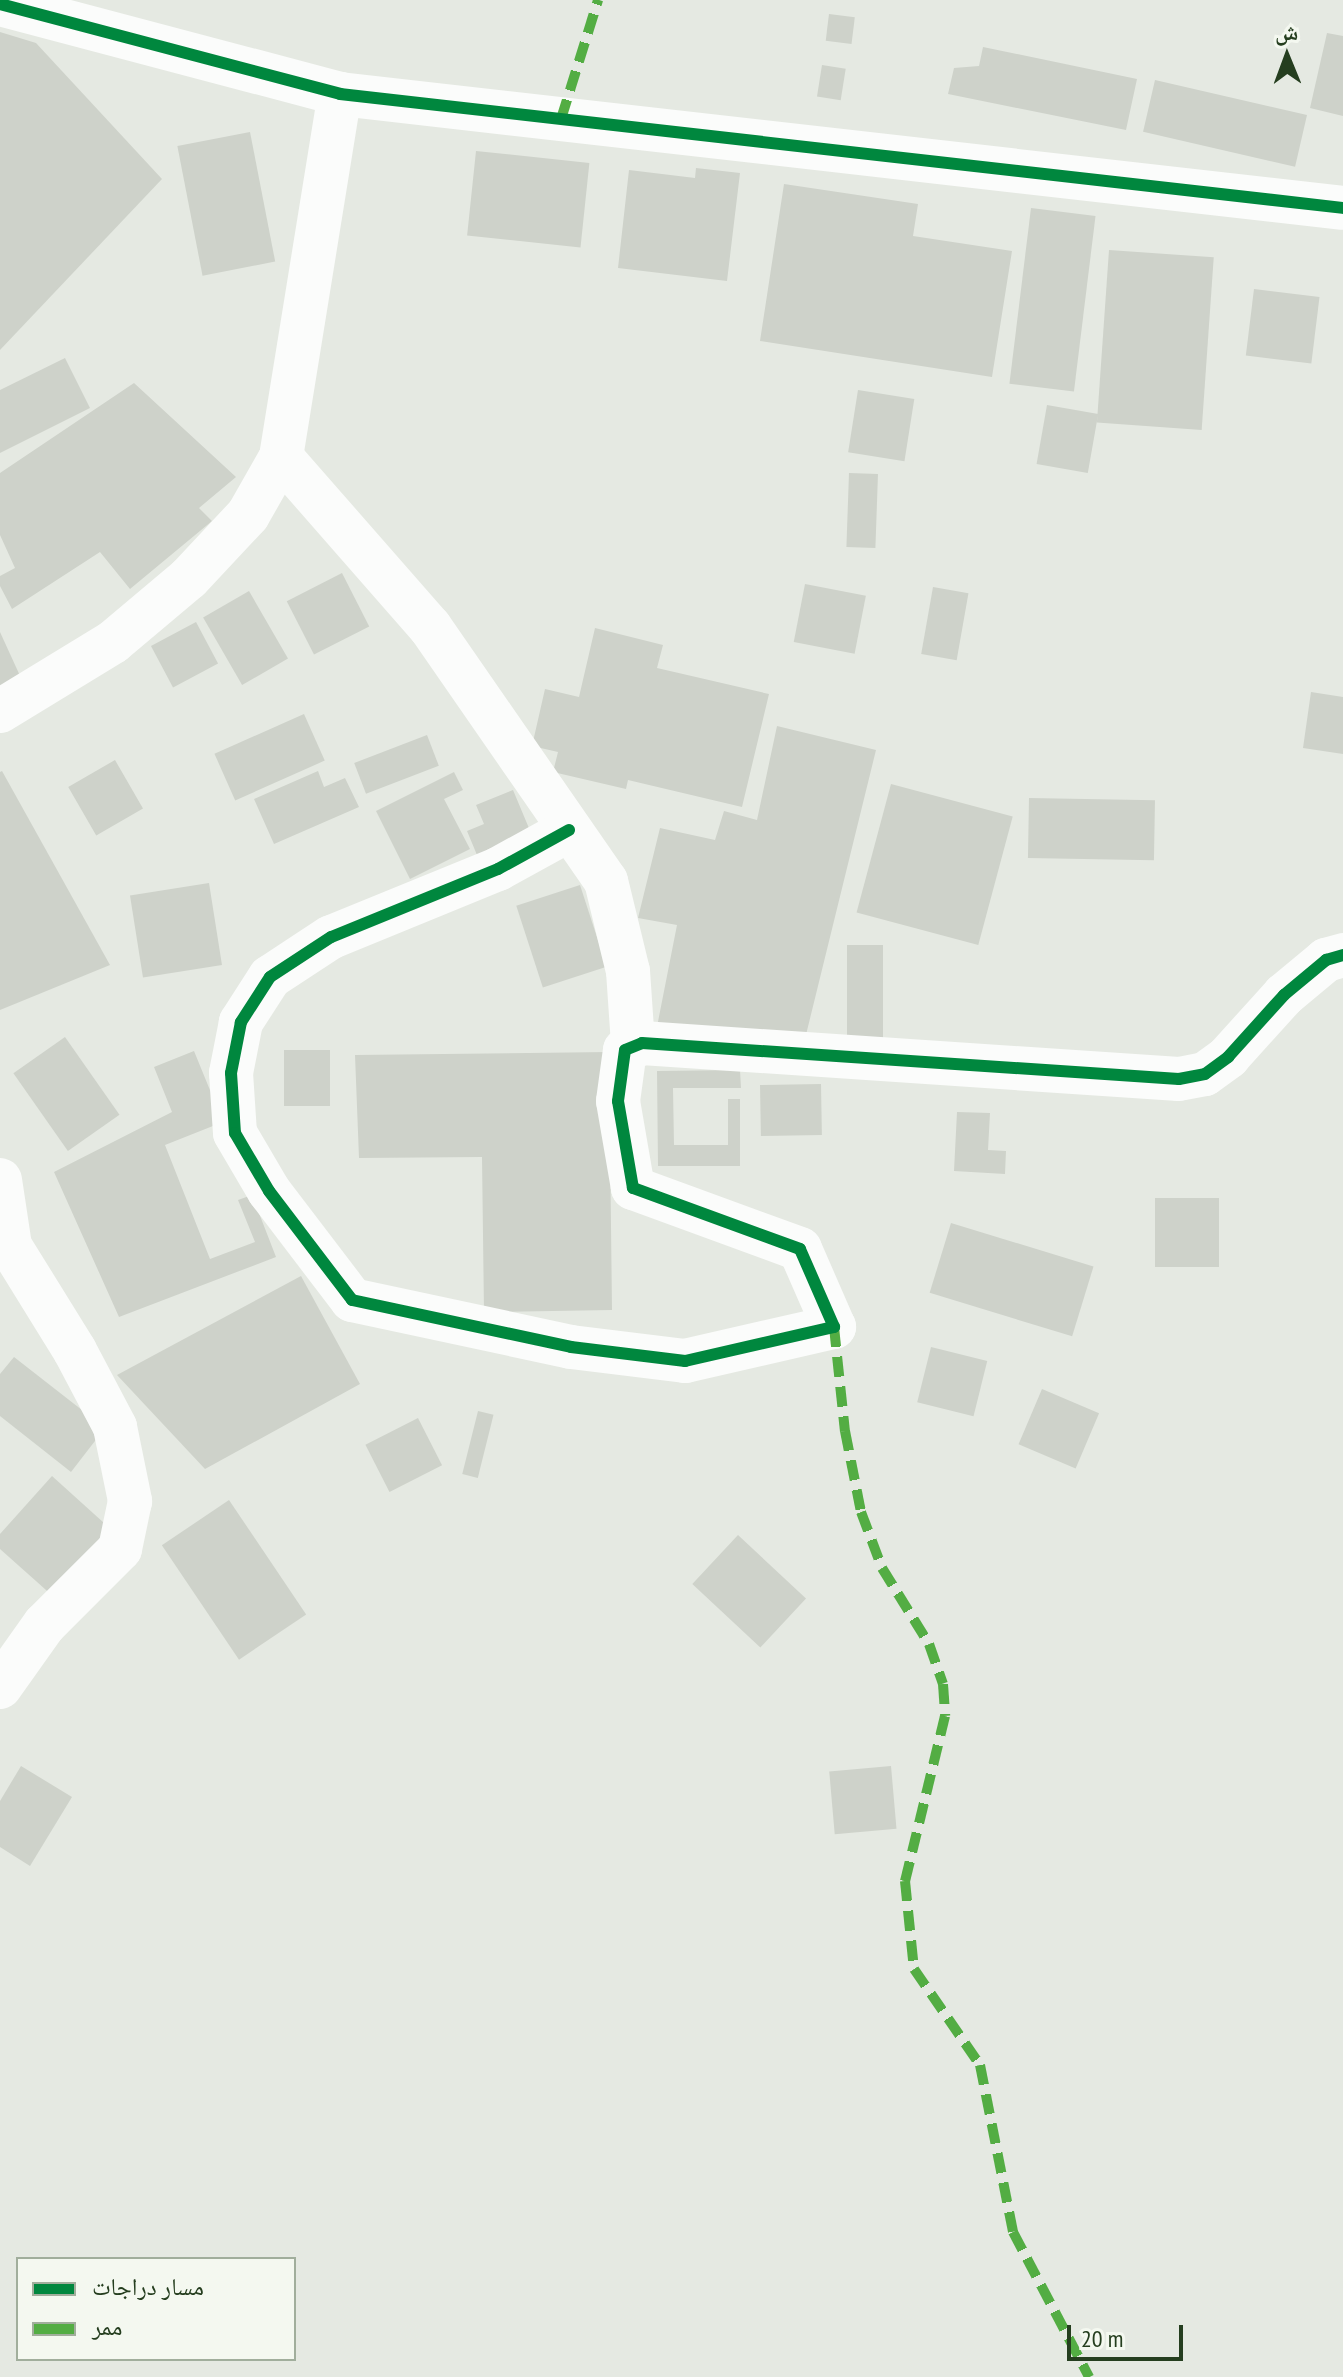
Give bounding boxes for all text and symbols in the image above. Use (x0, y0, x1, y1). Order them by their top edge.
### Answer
north arrow (1247, 16, 1327, 96)
text: ش (1275, 18, 1298, 46)
legend (16, 2257, 296, 2361)
text: مسار دراجات (92, 2271, 204, 2302)
scale bar (1071, 2309, 1187, 2359)
text: ممر (92, 2311, 123, 2342)
text: 20 m (1081, 2323, 1123, 2354)

